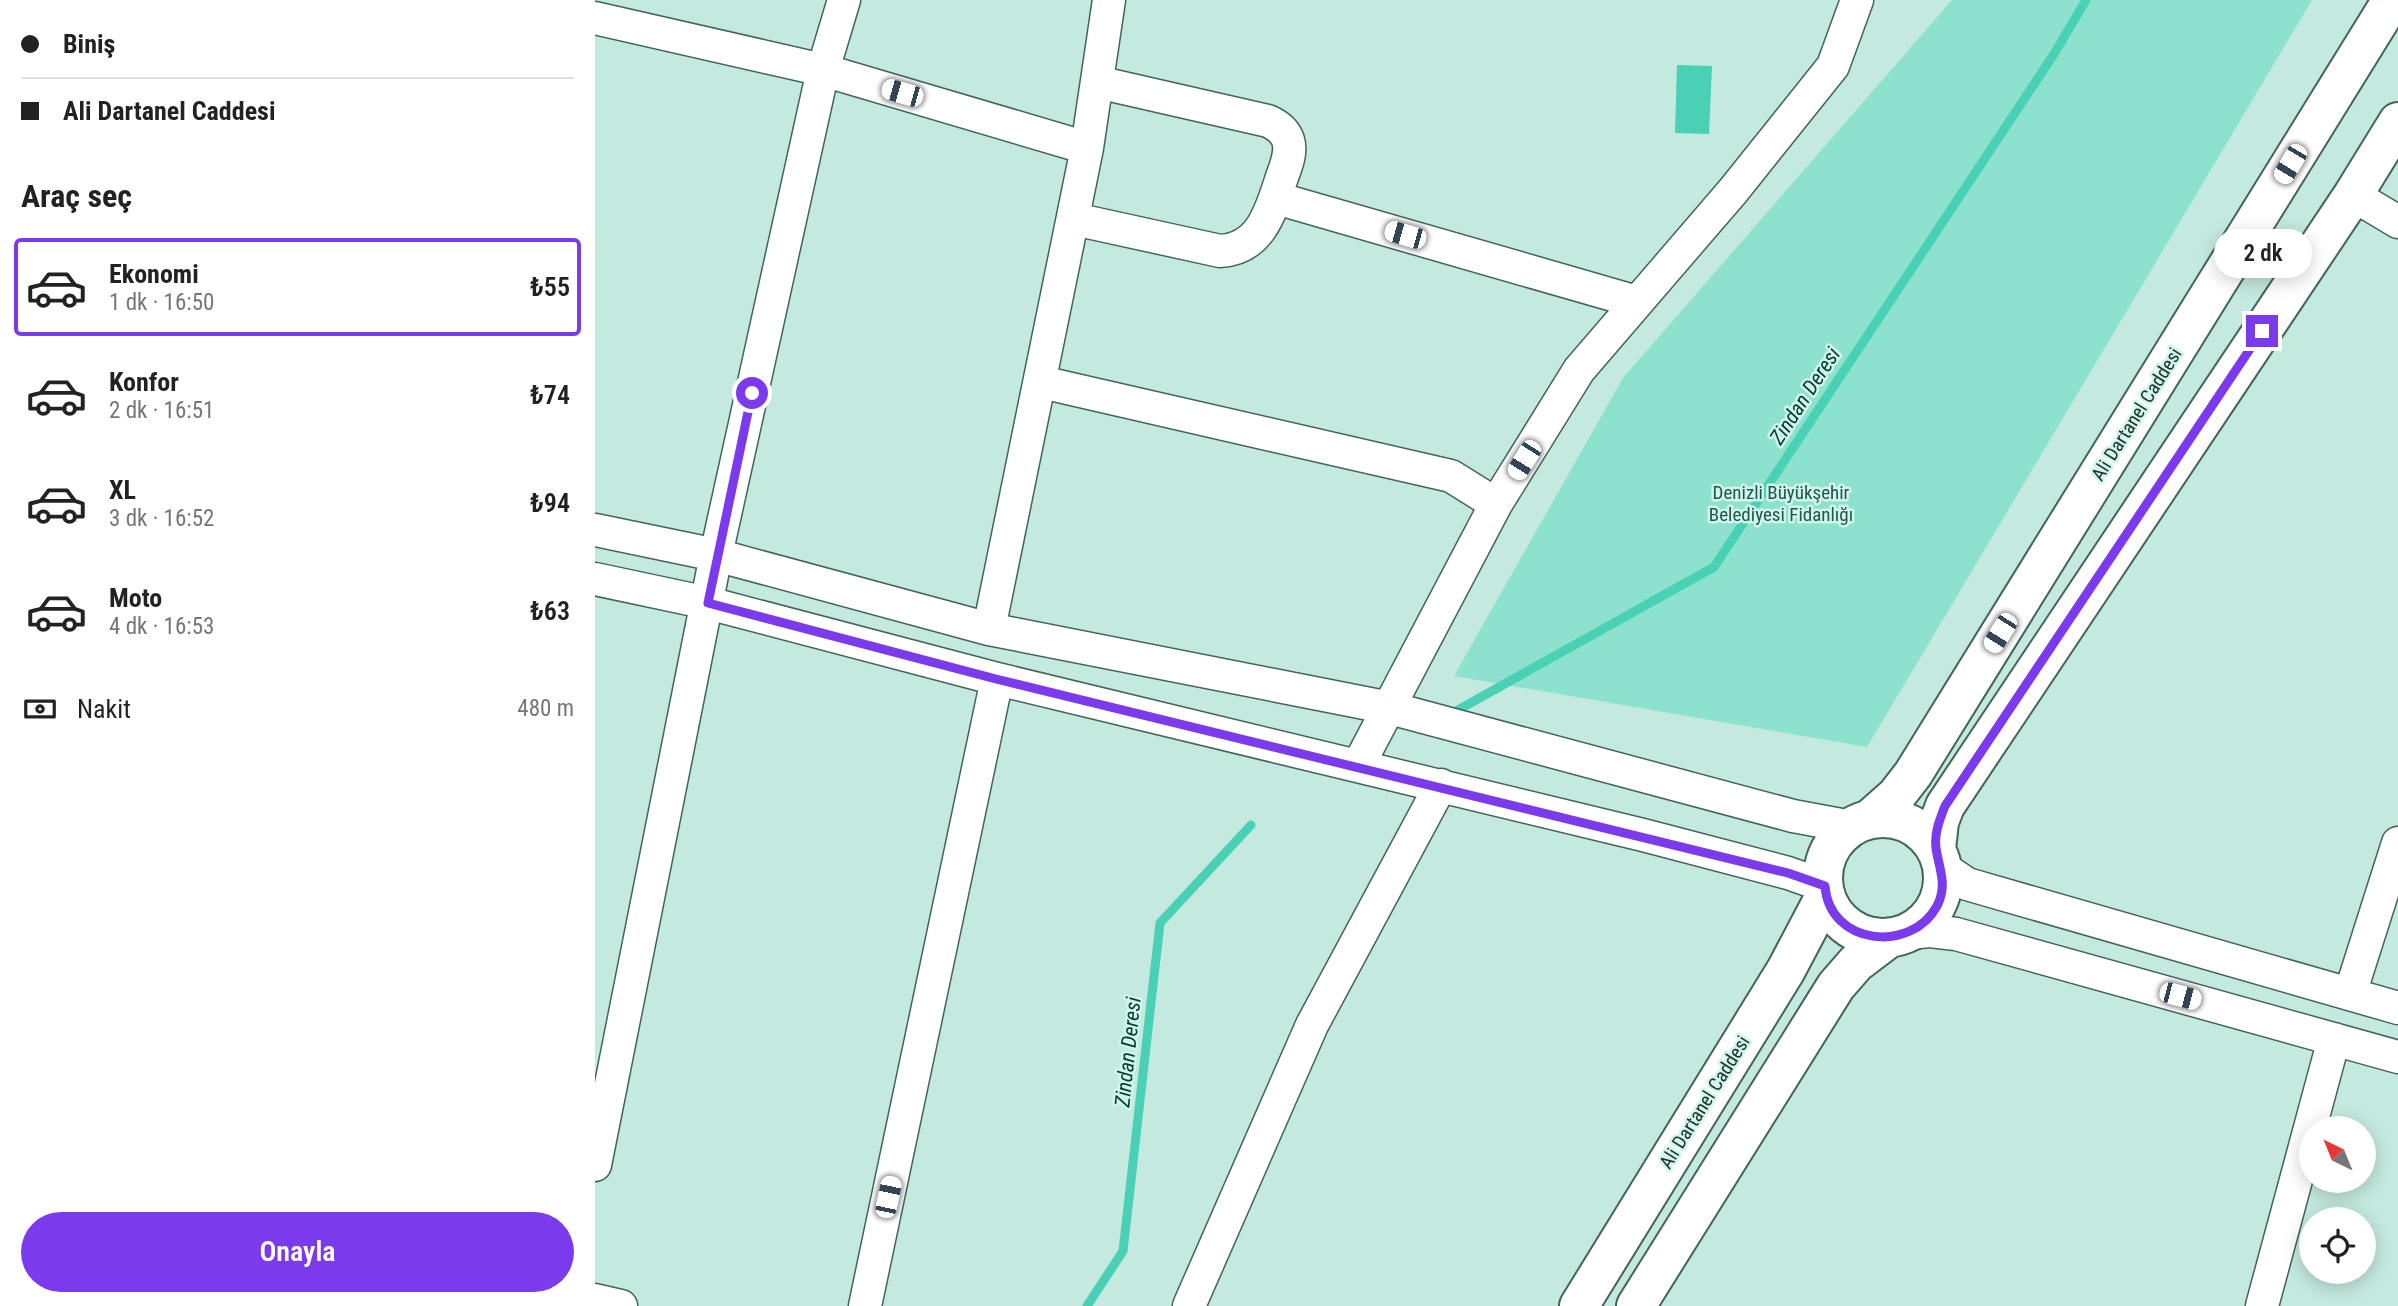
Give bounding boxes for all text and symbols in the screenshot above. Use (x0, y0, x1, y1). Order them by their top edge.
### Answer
text: Biniş (63, 29, 115, 59)
car (879, 77, 926, 109)
text: Ali Dartanel Caddesi (63, 96, 275, 126)
car (2271, 141, 2310, 187)
text: Araç seç (21, 177, 132, 215)
car (1382, 219, 1429, 251)
callout: 2 dk (2213, 230, 2311, 278)
text: 2 dk (2243, 240, 2283, 267)
icon: car (25, 256, 88, 319)
text: Ekonomi (109, 259, 199, 289)
text: ₺55 (530, 272, 570, 302)
text: 1 dk · 16:50 (109, 289, 214, 316)
route end (2246, 315, 2278, 347)
water label: Zindan Deresi (1764, 343, 1845, 450)
street label: Ali Dartanel Caddesi (2086, 344, 2187, 485)
icon: car (25, 364, 88, 427)
text: Konfor (109, 367, 179, 397)
route start (736, 377, 768, 409)
text: ₺74 (530, 380, 570, 410)
text: 2 dk · 16:51 (109, 397, 214, 424)
car (1504, 437, 1545, 483)
icon: car (25, 472, 88, 535)
text: XL (109, 475, 136, 505)
park label: Denizli Büyükşehir Belediyesi Fidanlığı (1709, 481, 1853, 526)
text: ₺94 (530, 488, 570, 518)
text: 3 dk · 16:52 (109, 505, 214, 532)
icon: car (25, 580, 88, 643)
text: Moto (109, 583, 162, 613)
text: ₺63 (530, 596, 570, 626)
car (1980, 610, 2021, 656)
text: 4 dk · 16:53 (109, 613, 214, 640)
icon: cash (21, 690, 59, 728)
text: Nakit (77, 694, 131, 724)
text: 480 m (517, 695, 574, 722)
car (2157, 980, 2204, 1012)
water label: Zindan Deresi (1110, 996, 1146, 1109)
street label: Ali Dartanel Caddesi (1654, 1032, 1755, 1173)
north arrow (2299, 1116, 2377, 1194)
map controls (2299, 1116, 2376, 1284)
car (874, 1174, 903, 1220)
button: locate (2299, 1207, 2376, 1284)
button: Onayla (21, 1212, 574, 1292)

